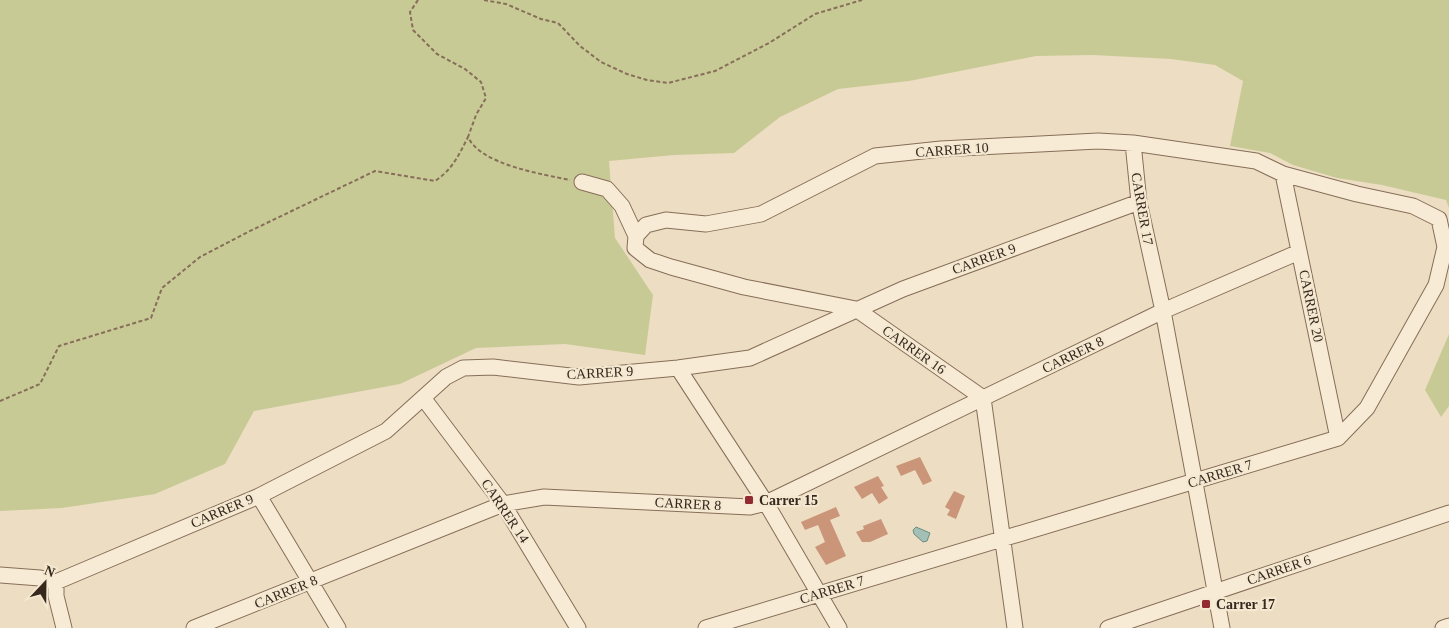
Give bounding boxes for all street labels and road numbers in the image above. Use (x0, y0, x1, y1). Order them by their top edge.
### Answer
street label: CARRER 10 (915, 140, 989, 160)
street label: CARRER 17 (1128, 171, 1156, 247)
street label: CARRER 9 (950, 241, 1018, 277)
street label: CARRER 20 (1296, 268, 1326, 344)
street label: CARRER 16 (880, 323, 948, 377)
street label: CARRER 8 (1040, 334, 1106, 376)
street label: CARRER 9 (566, 364, 634, 382)
street label: CARRER 7 (1186, 457, 1254, 491)
street label: CARRER 14 (478, 476, 532, 546)
street label: CARRER 9 (188, 491, 256, 531)
street label: CARRER 8 (654, 495, 722, 513)
street label: CARRER 6 (1245, 552, 1313, 588)
street label: CARRER 8 (252, 573, 320, 611)
street label: CARRER 7 (798, 573, 866, 607)

